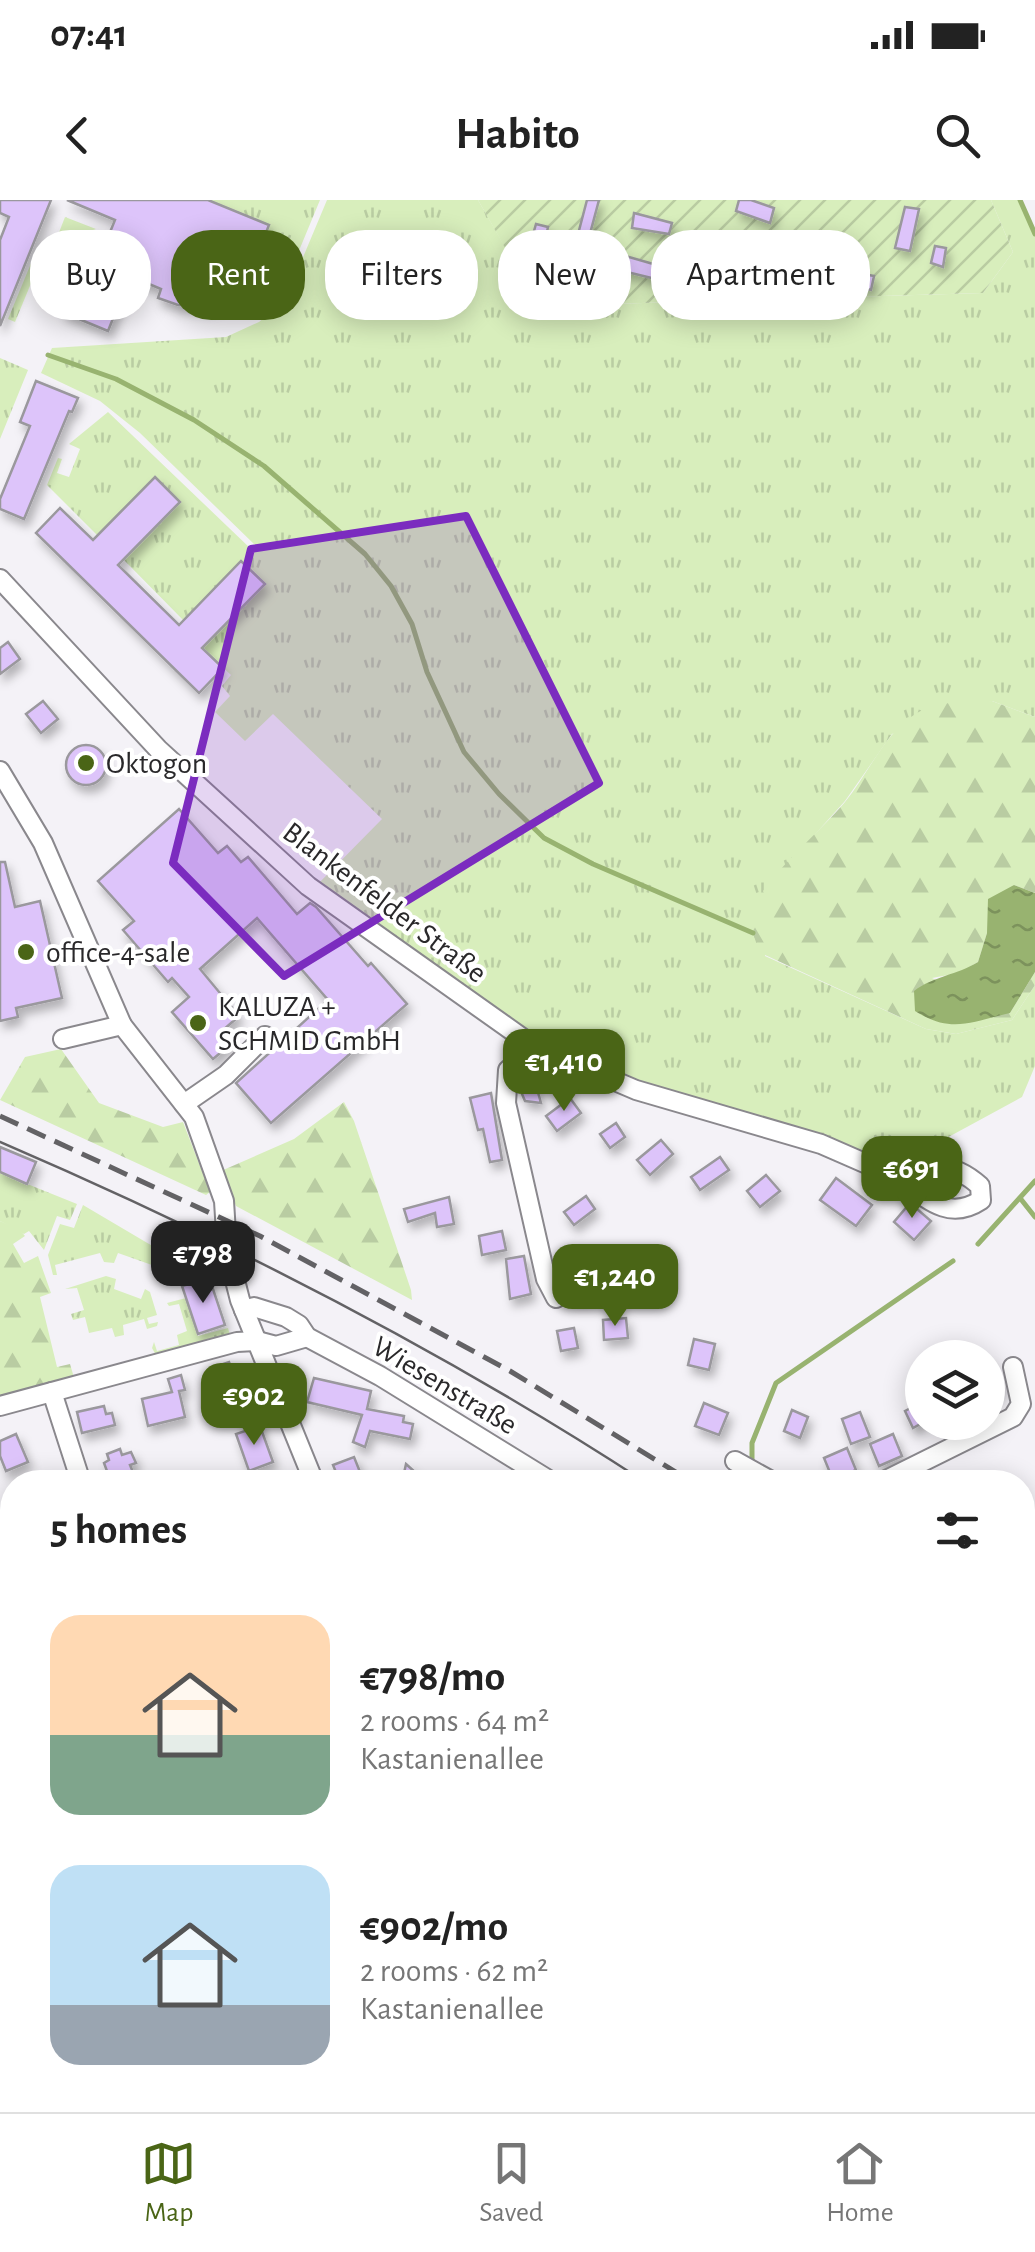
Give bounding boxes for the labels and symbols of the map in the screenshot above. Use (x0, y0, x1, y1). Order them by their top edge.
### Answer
place label: Oktogon (106, 749, 207, 779)
marker: Oktogon (75, 752, 97, 774)
street label: Blankenfelder Straße (277, 817, 492, 989)
place label: office-4-sale (46, 938, 190, 968)
marker: office-4-sale (15, 941, 37, 963)
place label: KALUZA + SCHMID GmbH (218, 992, 401, 1056)
marker: KALUZA + SCHMID GmbH (187, 1012, 209, 1034)
pin: €1,410 (483, 1029, 645, 1114)
pin: €691 (853, 1136, 971, 1221)
pin: €798 (144, 1221, 262, 1306)
pin: €1,240 (534, 1244, 696, 1329)
street label: Wiesenstraße (367, 1331, 522, 1441)
pin: €902 (195, 1363, 313, 1448)

